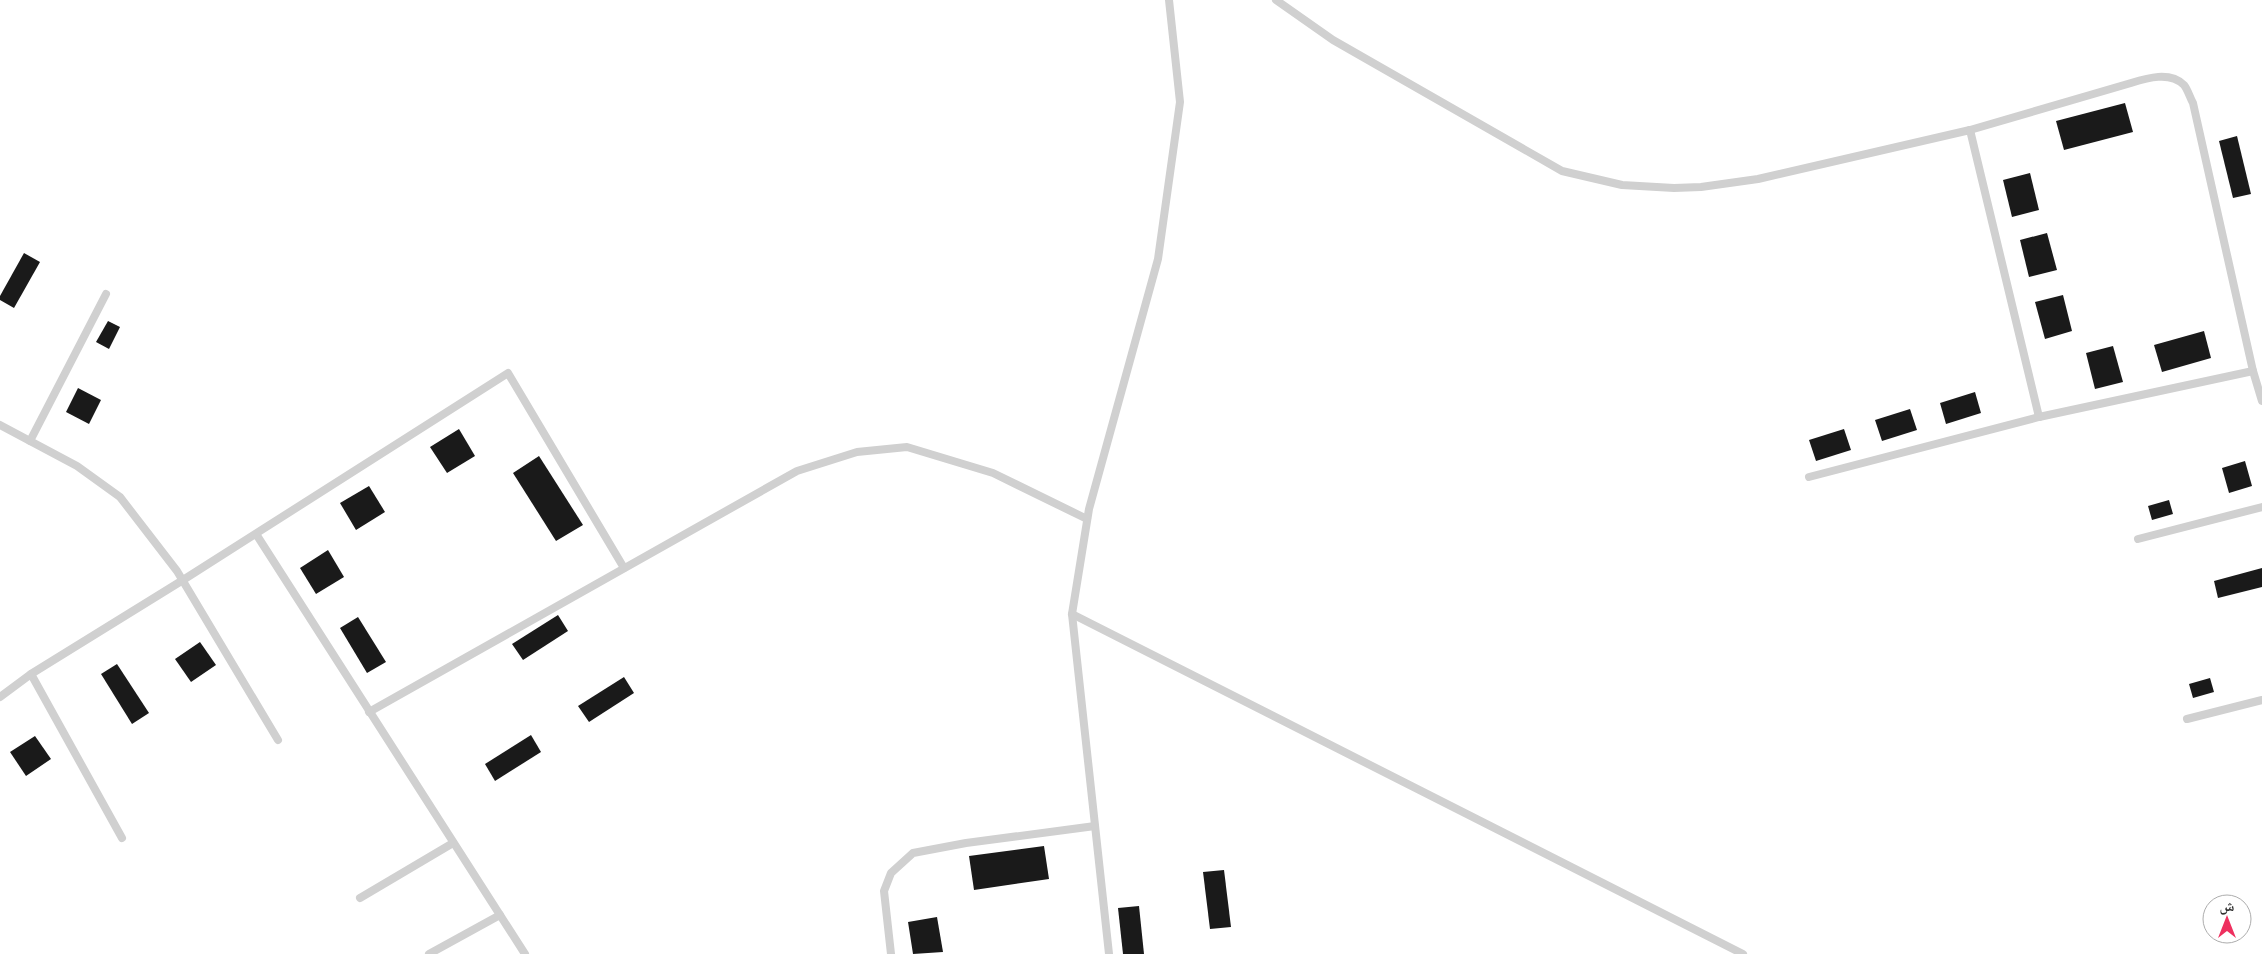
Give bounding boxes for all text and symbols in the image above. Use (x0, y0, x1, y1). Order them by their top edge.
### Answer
north arrow (2202, 894, 2252, 944)
text: ش (2220, 898, 2235, 915)

